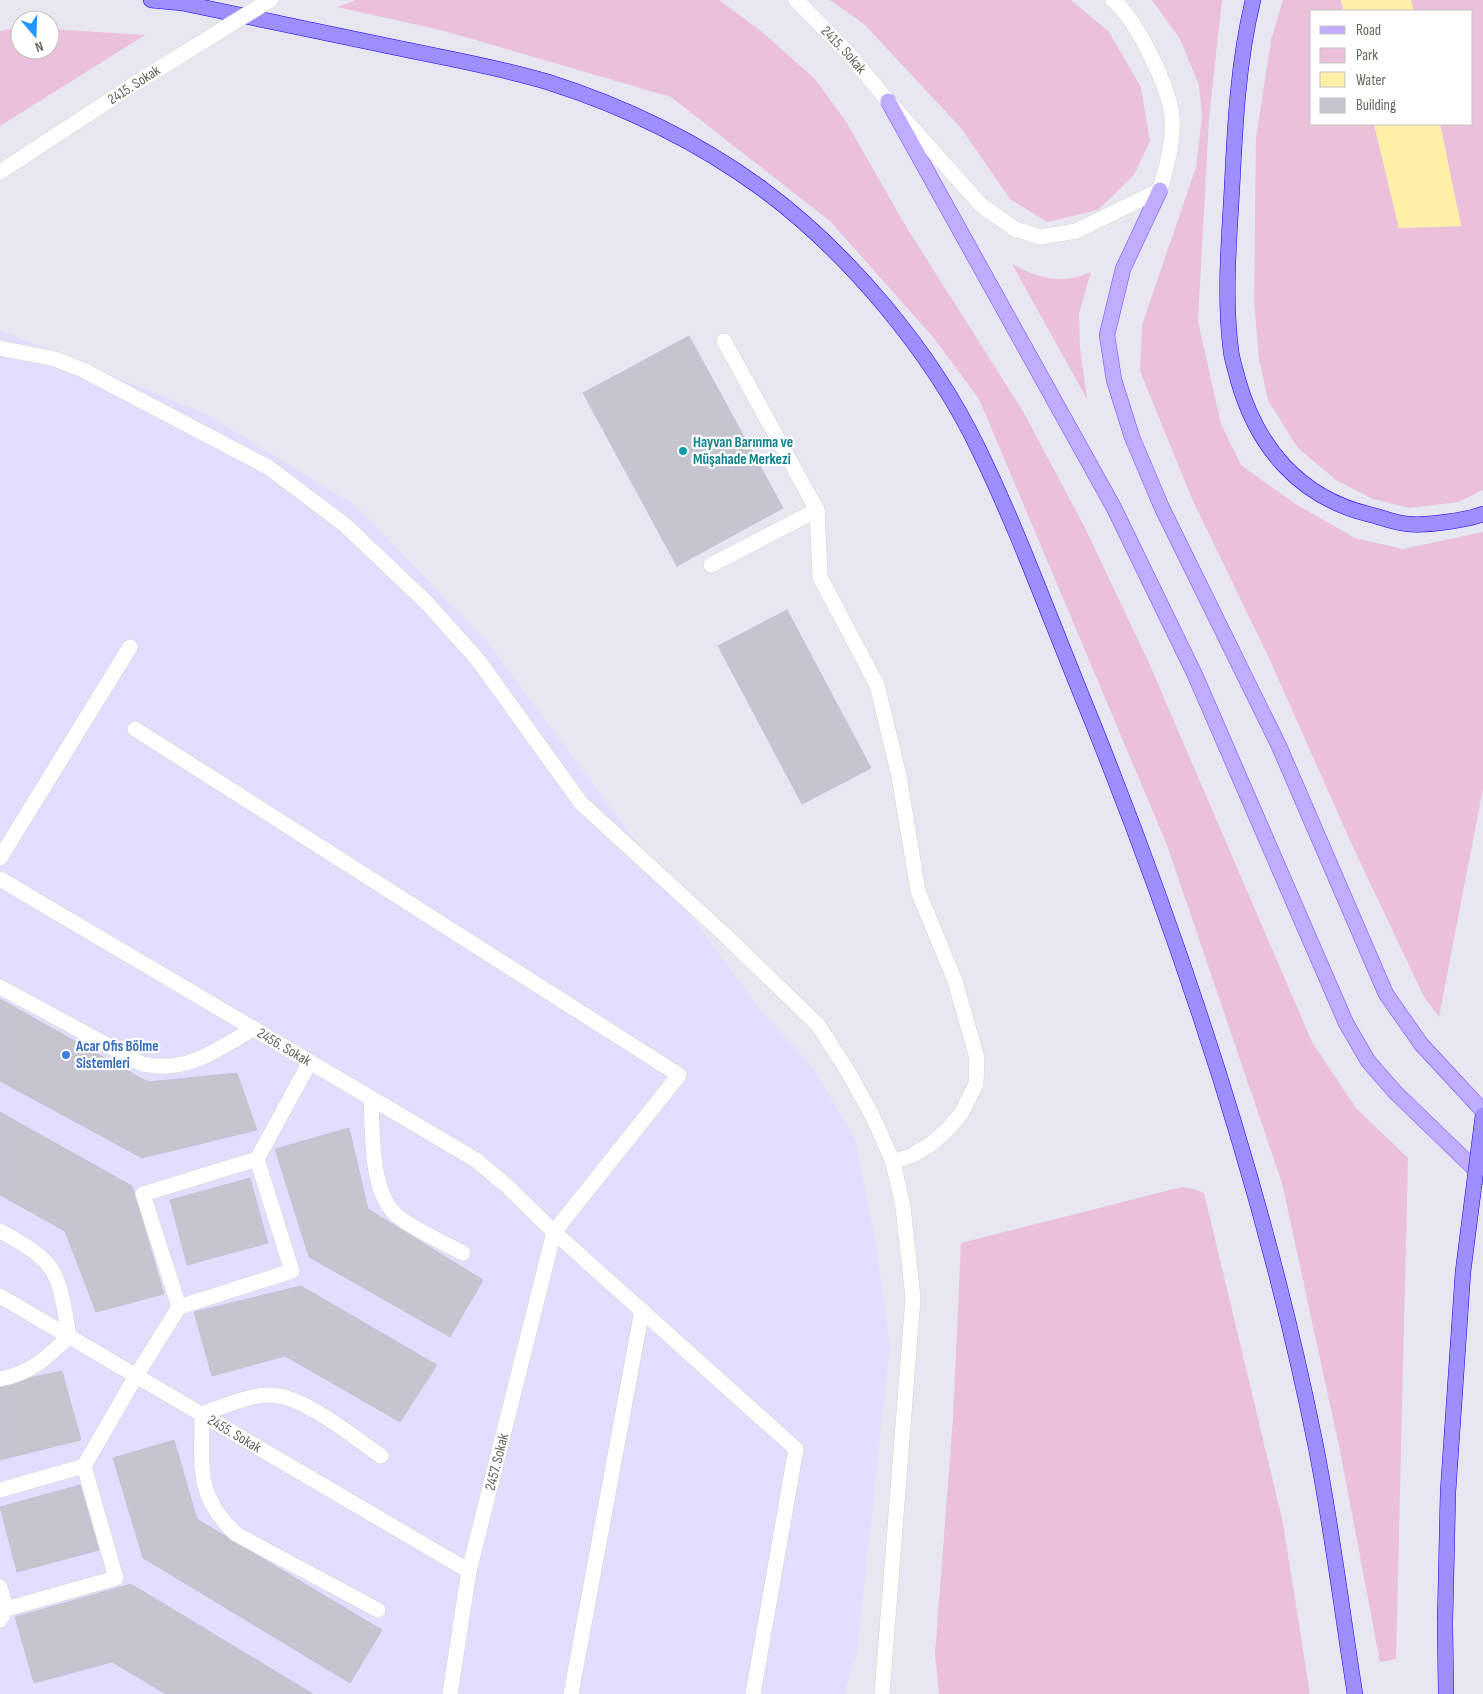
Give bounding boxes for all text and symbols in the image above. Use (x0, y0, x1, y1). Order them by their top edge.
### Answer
north arrow (10, 10, 60, 60)
legend (1310, 10, 1473, 125)
text: Road (1356, 21, 1381, 40)
street label: 2415. Sokak (817, 22, 871, 78)
text: N (33, 38, 45, 56)
text: Park (1356, 46, 1378, 65)
street label: 2415. Sokak (104, 61, 164, 109)
text: Water (1356, 71, 1387, 90)
text: Building (1356, 96, 1396, 115)
place label: Hayvan Barınma ve Müşahade Merkezi (693, 433, 793, 469)
marker: Hayvan Barınma ve Müşahade Merkezi (677, 445, 689, 457)
street label: 2456. Sokak (254, 1023, 315, 1070)
place label: Acar Ofis Bölme Sistemleri (75, 1037, 159, 1073)
marker: Acar Ofis Bölme Sistemleri (60, 1049, 72, 1061)
street label: 2455. Sokak (204, 1410, 265, 1457)
street label: 2457. Sokak (481, 1431, 513, 1492)

